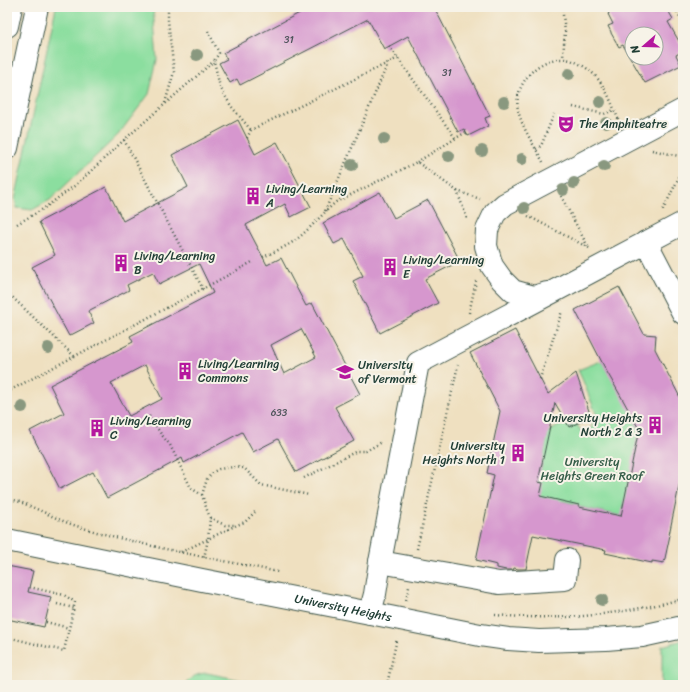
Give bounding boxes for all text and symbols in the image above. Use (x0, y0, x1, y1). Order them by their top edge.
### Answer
north arrow (624, 26, 664, 66)
house number: 31 (284, 31, 294, 49)
text: N (625, 42, 646, 57)
house number: 31 (442, 64, 452, 82)
place label: The Amphiteatre (579, 113, 667, 135)
theatre icon: The Amphiteatre (556, 114, 576, 134)
place label: Living/Learning A (265, 178, 347, 214)
building icon: Living/Learning A (243, 186, 263, 206)
place label: Living/Learning B (134, 245, 215, 281)
place label: Living/Learning E (403, 249, 484, 285)
building icon: Living/Learning B (111, 253, 131, 273)
building icon: Living/Learning E (380, 257, 400, 277)
place label: Living/Learning Commons (198, 353, 279, 389)
place label: University of Vermont (358, 354, 417, 390)
building icon: Living/Learning Commons (175, 361, 195, 381)
school or university icon: University of Vermont (335, 362, 355, 382)
house number: 633 (271, 404, 288, 422)
place label: University Heights North 2 & 3 (544, 407, 642, 443)
place label: Living/Learning C (110, 410, 191, 446)
building icon: University Heights North 2 & 3 (645, 415, 665, 435)
building icon: Living/Learning C (87, 418, 107, 438)
place label: University Heights North 1 (422, 435, 506, 471)
building icon: University Heights North 1 (508, 443, 528, 463)
park label: University Heights Green Roof (541, 451, 645, 487)
street label: University Heights (293, 587, 394, 628)

